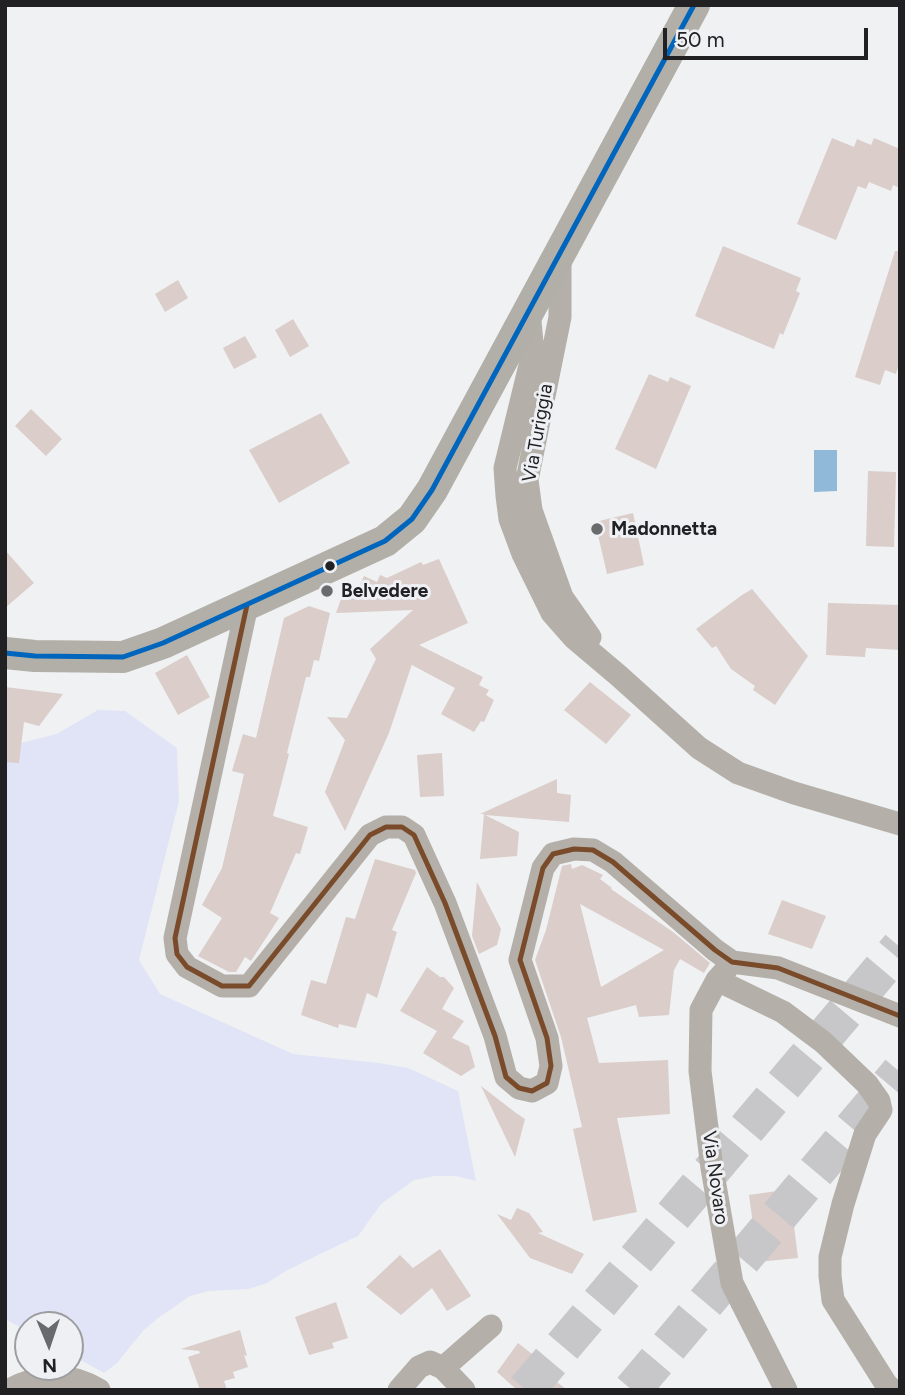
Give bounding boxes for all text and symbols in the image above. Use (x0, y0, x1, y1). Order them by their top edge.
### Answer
scale bar (667, 14, 872, 58)
text: 50 m (676, 27, 725, 52)
street label: Via Turiggia (518, 382, 558, 484)
place label: Madonnetta (611, 518, 717, 540)
marker: Madonnetta (589, 521, 605, 537)
unlabelled marker (323, 559, 337, 573)
place label: Belvedere (341, 580, 428, 602)
marker: Belvedere (319, 583, 335, 599)
street label: Via Novaro (697, 1130, 733, 1226)
north arrow (14, 1311, 84, 1381)
text: N (42, 1354, 57, 1377)

